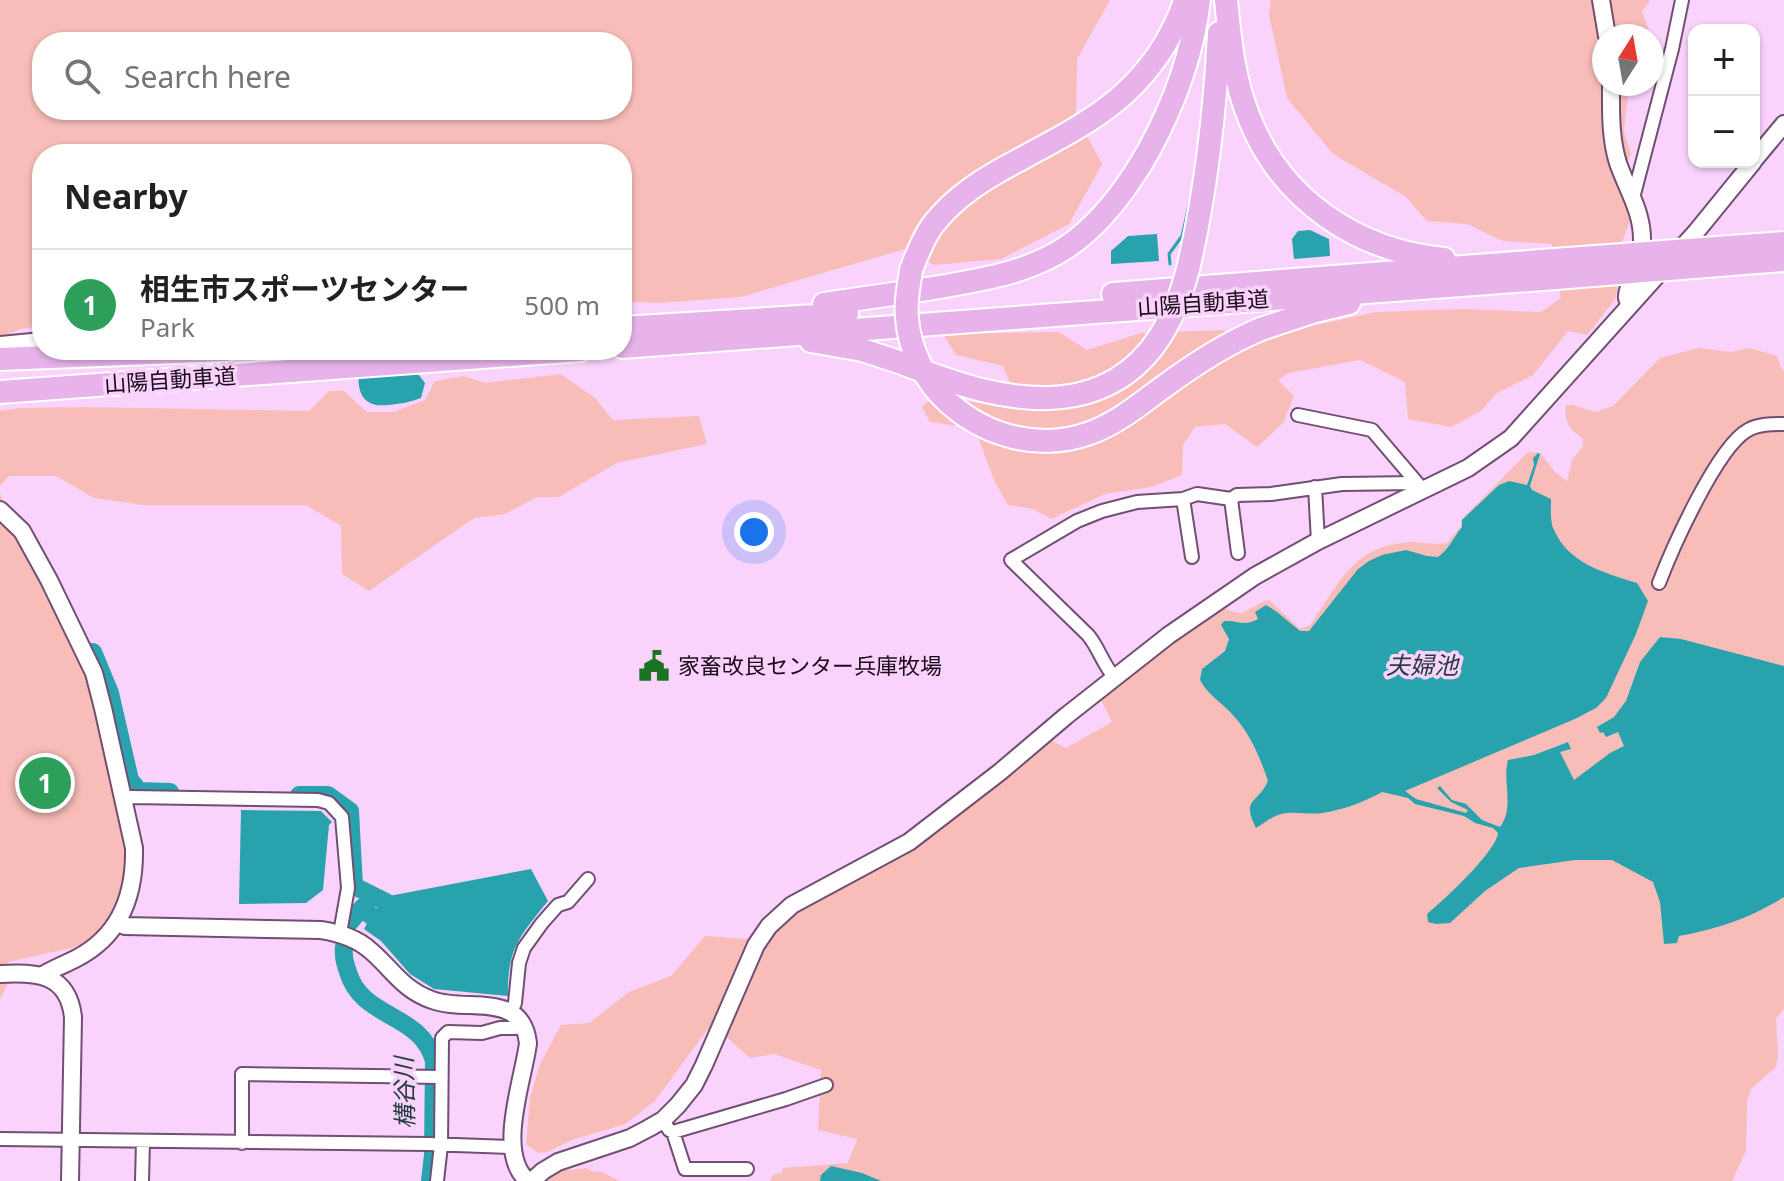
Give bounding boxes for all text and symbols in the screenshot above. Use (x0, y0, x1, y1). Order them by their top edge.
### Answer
north arrow (1592, 24, 1664, 96)
map controls (1688, 24, 1760, 168)
button: + (1688, 24, 1760, 96)
search box (32, 32, 632, 120)
icon: search (60, 54, 104, 98)
text: Search here (124, 56, 291, 97)
button: − (1688, 96, 1760, 168)
text: Nearby (64, 173, 188, 219)
text: 相生市スポーツセンター (140, 268, 469, 309)
street label: 山陽自動車道 (1136, 282, 1270, 322)
text: 1 (83, 287, 97, 323)
text: 500 m (524, 287, 600, 323)
text: Park (140, 309, 195, 345)
street label: 山陽自動車道 (103, 359, 237, 399)
your location (734, 512, 774, 552)
water label: 夫婦池 (1386, 648, 1460, 681)
public building icon: 家畜改良センター兵庫牧場 (637, 649, 671, 683)
place label: 家畜改良センター兵庫牧場 (678, 650, 942, 680)
pin: 1 (19, 753, 71, 813)
water label: 構谷川 (386, 1054, 421, 1129)

